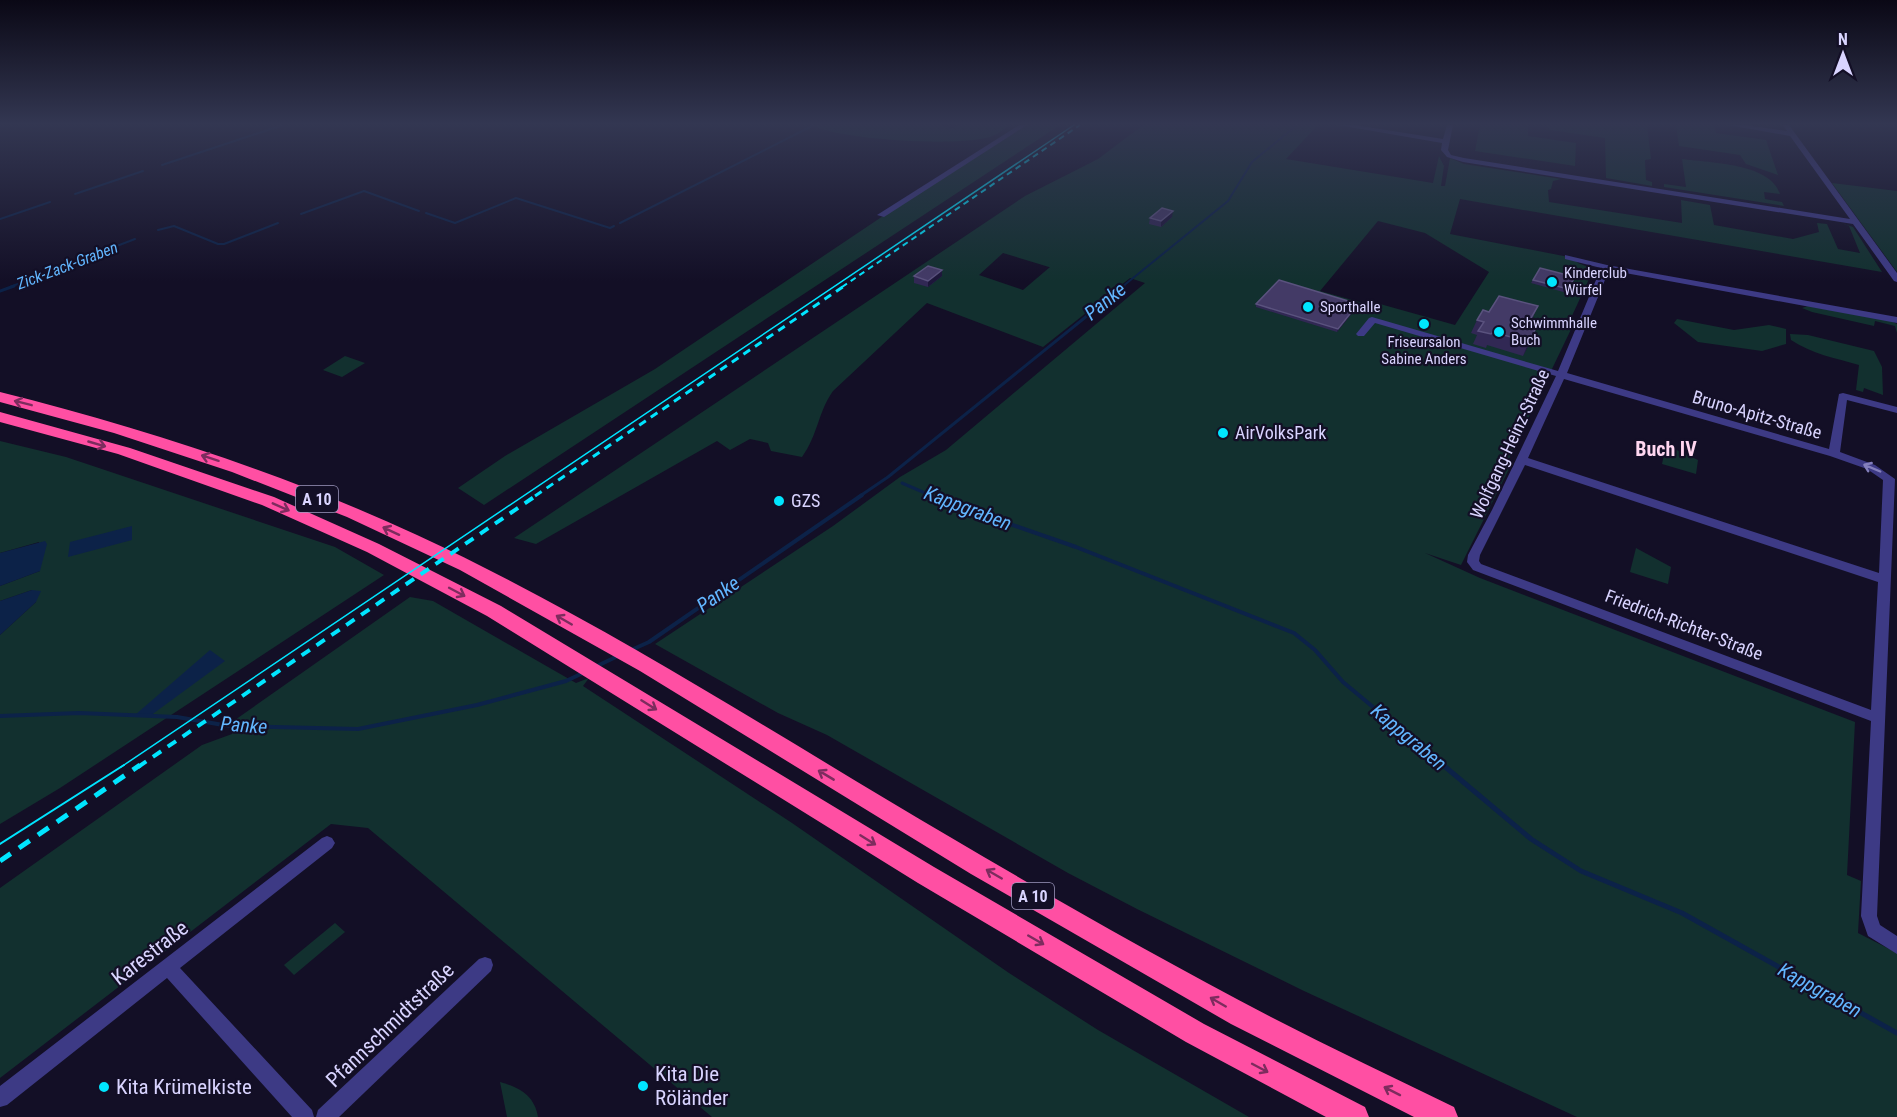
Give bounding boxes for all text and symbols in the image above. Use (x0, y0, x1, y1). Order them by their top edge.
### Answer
north arrow (1813, 24, 1873, 84)
text: N (1838, 30, 1848, 49)
water label: Zick-Zack-Graben (13, 237, 120, 294)
place label: Kinderclub Würfel (1564, 264, 1627, 299)
marker: Kinderclub Würfel (1545, 275, 1559, 289)
water label: Panke (1079, 277, 1131, 325)
place label: Sporthalle (1320, 298, 1380, 316)
marker: Sporthalle (1301, 300, 1315, 314)
place label: Schwimmhalle Buch (1511, 314, 1597, 349)
marker: Friseursalon Sabine Anders (1417, 317, 1431, 331)
marker: Schwimmhalle Buch (1492, 325, 1506, 339)
place label: Friseursalon Sabine Anders (1381, 333, 1467, 368)
street label: Wolfgang-Heinz-Straße (1466, 366, 1553, 522)
street label: Bruno-Apitz-Straße (1690, 386, 1824, 443)
one-way arrow (14, 397, 33, 409)
place label: AirVolksPark (1235, 422, 1326, 443)
marker: AirVolksPark (1216, 426, 1230, 440)
district label: Buch IV (1635, 437, 1697, 461)
one-way arrow (87, 438, 106, 450)
one-way arrow (201, 452, 220, 463)
one-way arrow (1863, 462, 1882, 473)
water label: Kappgraben (921, 480, 1015, 536)
road number: A 10 (296, 486, 338, 512)
place label: GZS (791, 490, 820, 511)
marker: GZS (772, 494, 786, 508)
one-way arrow (272, 502, 290, 513)
one-way arrow (382, 524, 400, 536)
water label: Panke (692, 571, 744, 617)
street label: Friedrich-Richter-Straße (1602, 585, 1766, 664)
one-way arrow (447, 586, 465, 598)
one-way arrow (556, 613, 573, 625)
water label: Kappgraben (1366, 698, 1452, 776)
one-way arrow (640, 699, 657, 711)
water label: Panke (220, 711, 268, 739)
one-way arrow (818, 768, 835, 780)
one-way arrow (859, 835, 876, 847)
one-way arrow (986, 868, 1003, 880)
road number: A 10 (1012, 883, 1054, 909)
street label: Karestraße (107, 916, 193, 990)
one-way arrow (1027, 934, 1044, 946)
water label: Kappgraben (1774, 957, 1866, 1023)
street label: Pfannschmidtstraße (321, 958, 459, 1092)
one-way arrow (1210, 996, 1227, 1008)
place label: Kita Die Röländer (655, 1062, 728, 1110)
one-way arrow (1251, 1062, 1269, 1074)
place label: Kita Krümelkiste (116, 1075, 252, 1099)
marker: Kita Die Röländer (636, 1079, 650, 1093)
marker: Kita Krümelkiste (97, 1080, 111, 1094)
one-way arrow (1383, 1084, 1401, 1096)

